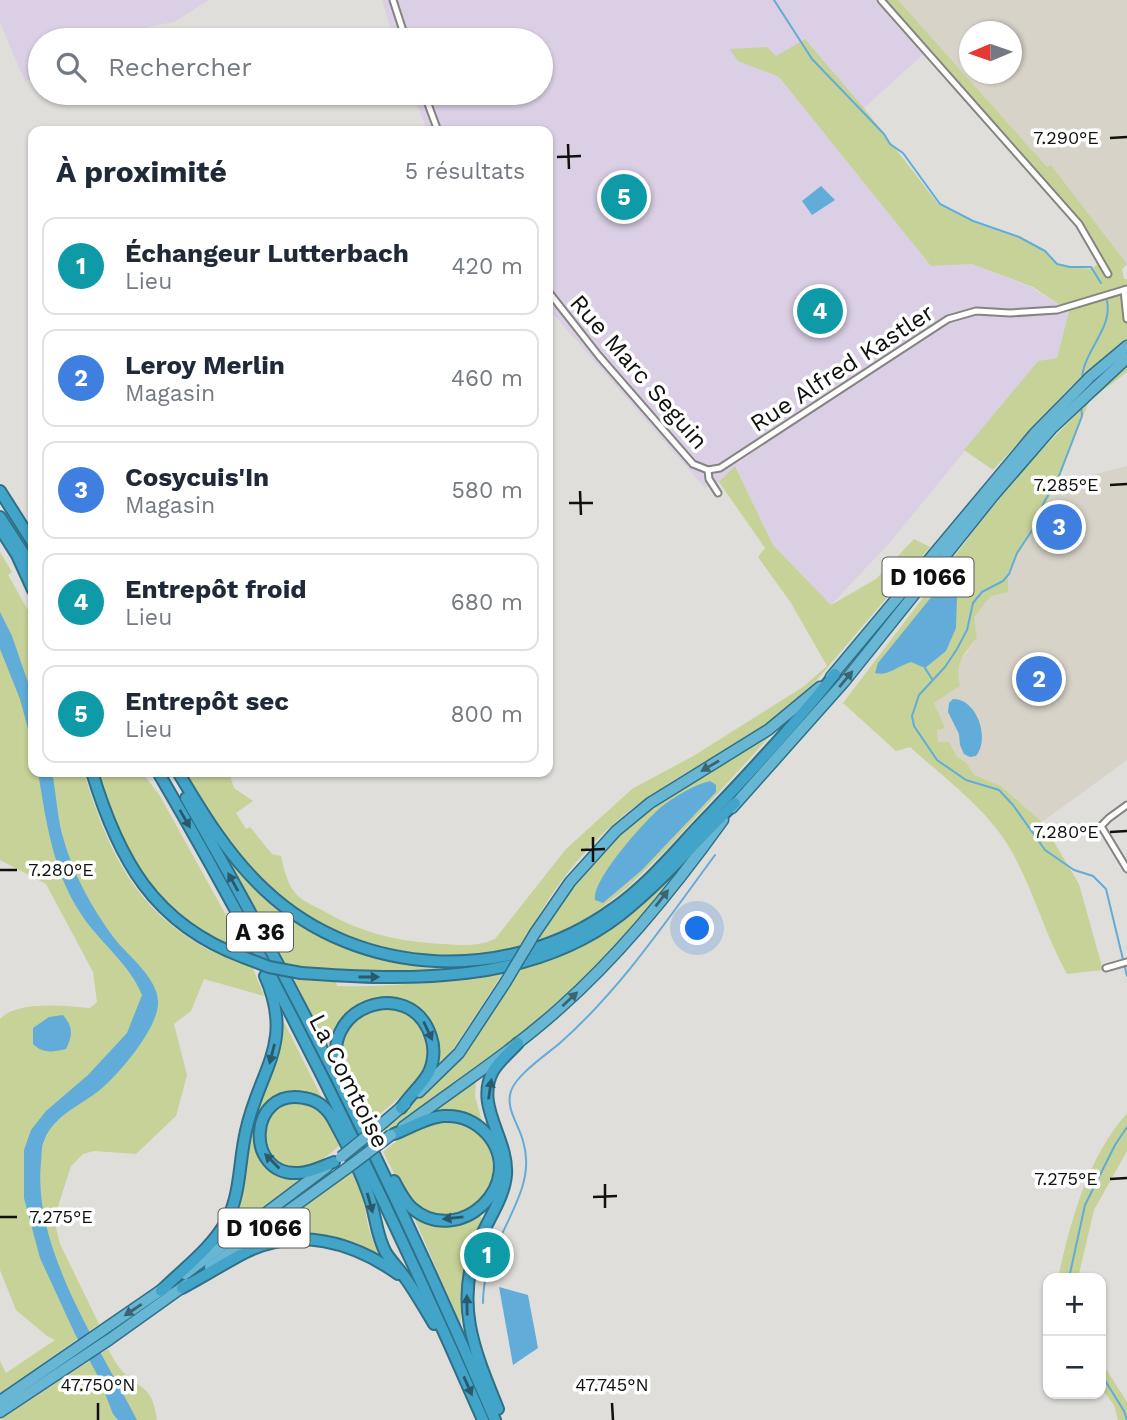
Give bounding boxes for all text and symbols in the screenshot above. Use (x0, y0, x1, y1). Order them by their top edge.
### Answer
north arrow (959, 21, 1022, 84)
search box (28, 28, 553, 105)
icon: search (52, 48, 90, 86)
text: Rechercher (108, 52, 252, 82)
text: 7.290°E (1033, 127, 1099, 148)
text: À proximité (56, 154, 227, 189)
text: 5 résultats (405, 158, 525, 185)
pin: 5 (601, 171, 647, 223)
text: Échangeur Lutterbach (125, 238, 409, 268)
text: 1 (76, 253, 86, 280)
text: 420 m (451, 253, 523, 280)
text: Lieu (125, 268, 172, 295)
pin: 4 (797, 285, 843, 337)
street label: Rue Marc Seguin (564, 289, 714, 455)
street label: Rue Alfred Kastler (745, 298, 939, 438)
text: Leroy Merlin (125, 350, 285, 380)
text: 2 (74, 365, 88, 392)
text: 460 m (451, 365, 523, 392)
text: Magasin (125, 380, 215, 407)
text: Cosycuis'In (125, 462, 269, 492)
text: 7.285°E (1034, 474, 1098, 495)
text: 3 (74, 477, 88, 504)
text: 580 m (451, 477, 523, 504)
text: Magasin (125, 492, 215, 519)
pin: 3 (1036, 501, 1082, 553)
road number: D 1066 (883, 558, 974, 596)
text: Entrepôt froid (125, 574, 307, 604)
text: 4 (74, 589, 88, 616)
text: 680 m (451, 589, 523, 616)
text: Lieu (125, 604, 172, 631)
pin: 2 (1016, 653, 1062, 705)
one-way arrow (838, 670, 854, 688)
text: Entrepôt sec (125, 686, 289, 716)
text: 5 (74, 701, 88, 728)
text: 800 m (450, 701, 523, 728)
text: Lieu (125, 716, 172, 743)
one-way arrow (700, 759, 719, 772)
one-way arrow (179, 809, 191, 828)
text: 7.280°E (1033, 821, 1099, 842)
text: 7.280°E (28, 859, 94, 880)
one-way arrow (227, 872, 239, 892)
one-way arrow (655, 890, 670, 908)
your location (680, 911, 714, 945)
road number: A 36 (227, 912, 293, 951)
one-way arrow (358, 971, 380, 983)
one-way arrow (561, 991, 578, 1007)
street label: La Comtoise (303, 1009, 395, 1153)
one-way arrow (422, 1021, 434, 1041)
one-way arrow (266, 1043, 277, 1065)
one-way arrow (484, 1077, 495, 1099)
one-way arrow (263, 1153, 280, 1170)
text: 7.275°E (1034, 1168, 1098, 1189)
one-way arrow (365, 1192, 376, 1214)
text: 7.275°E (29, 1206, 93, 1227)
road number: D 1066 (218, 1208, 310, 1247)
one-way arrow (442, 1213, 464, 1224)
pin: 1 (464, 1229, 510, 1281)
map controls (1043, 1273, 1106, 1399)
button: + (1043, 1273, 1106, 1336)
one-way arrow (462, 1294, 473, 1316)
one-way arrow (124, 1303, 142, 1317)
button: − (1043, 1336, 1106, 1399)
text: 47.750°N (61, 1374, 135, 1395)
text: 47.745°N (575, 1374, 649, 1395)
one-way arrow (462, 1376, 474, 1396)

